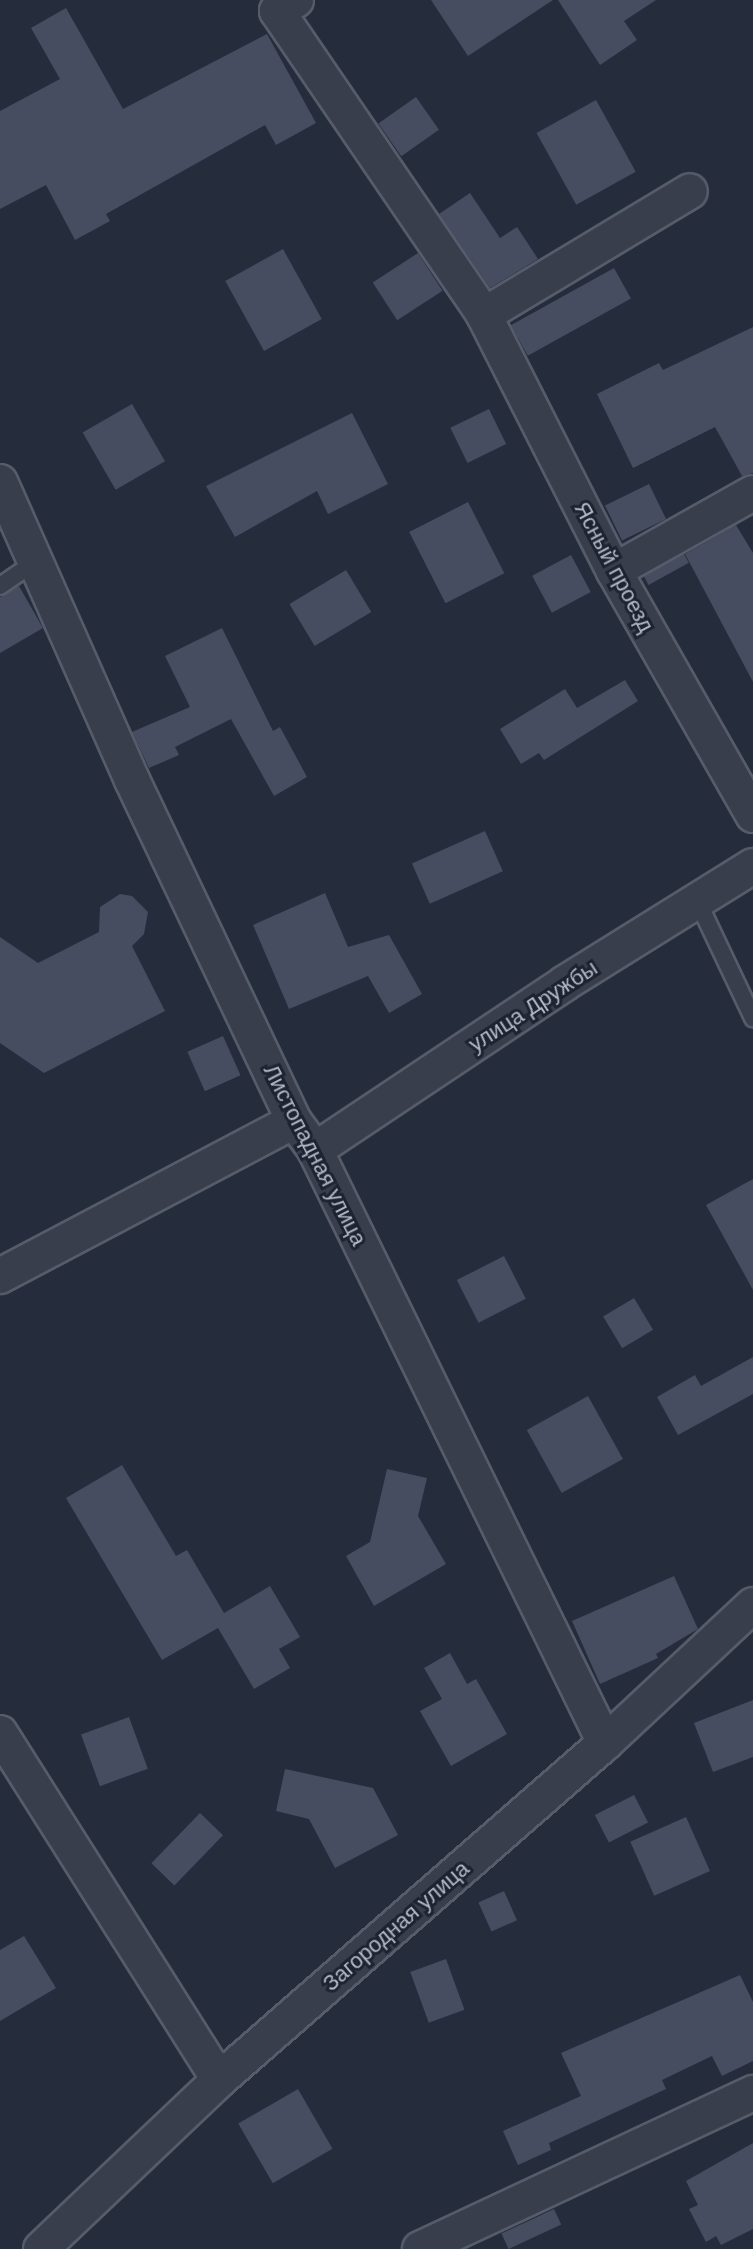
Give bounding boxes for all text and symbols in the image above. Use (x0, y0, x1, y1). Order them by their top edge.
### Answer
street label: Ясный проезд (569, 497, 659, 637)
street label: улица Дружбы (464, 955, 602, 1057)
street label: Листопадная улица (258, 1060, 372, 1250)
street label: Загородная улица (318, 1855, 474, 1997)

